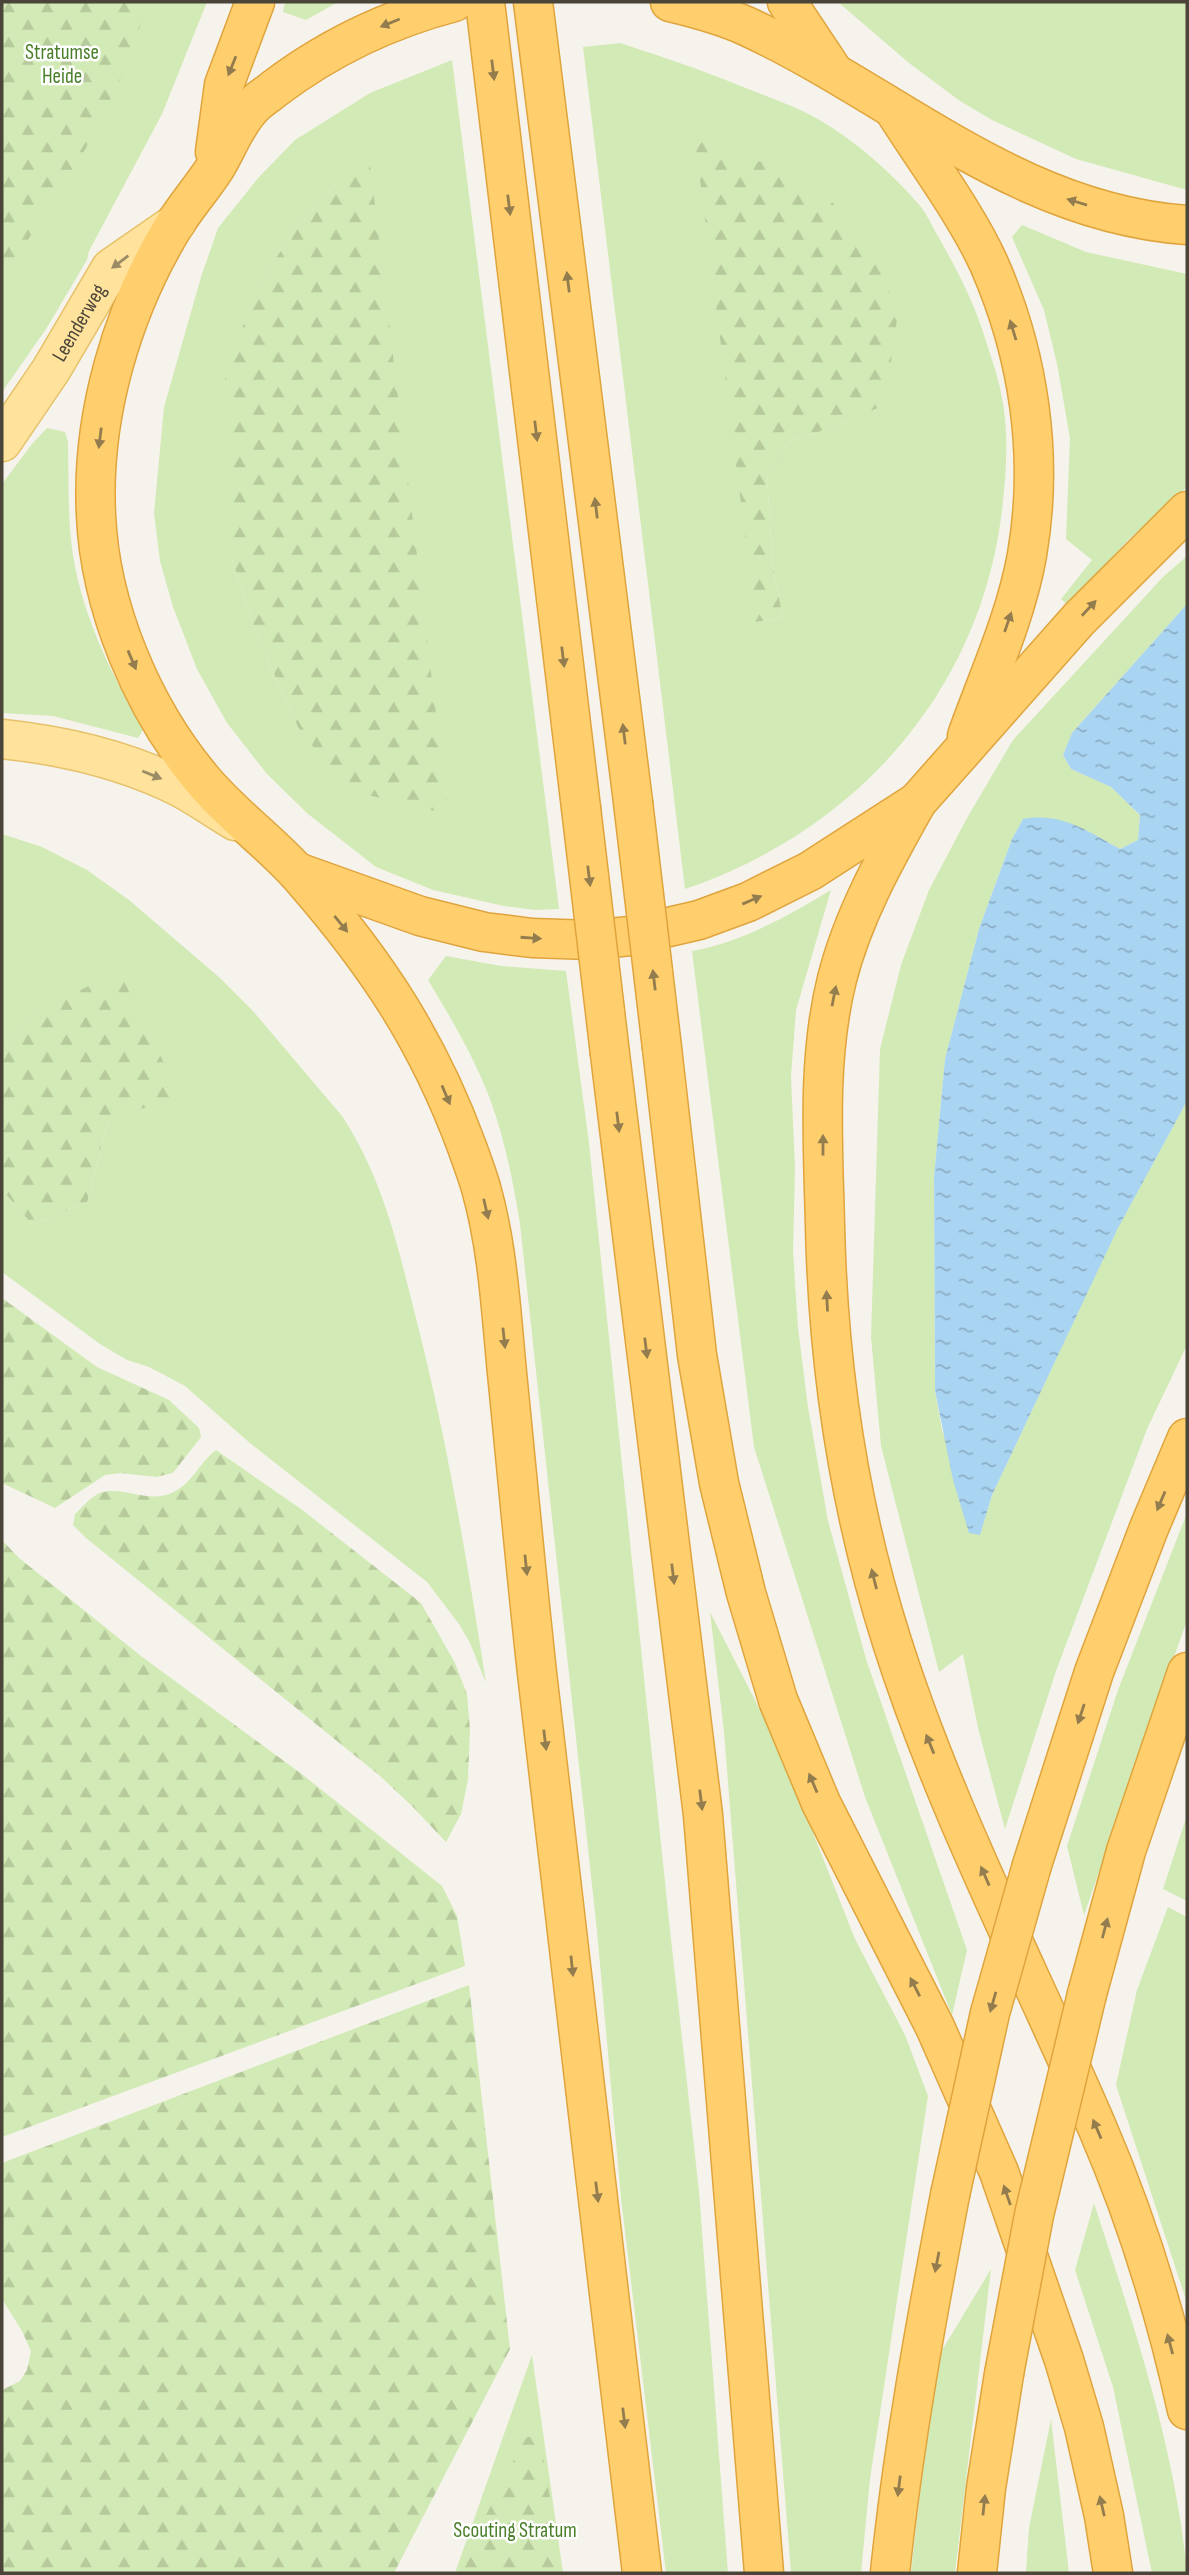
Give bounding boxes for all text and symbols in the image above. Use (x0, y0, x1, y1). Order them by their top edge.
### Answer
one-way arrow (379, 18, 400, 29)
park label: Stratumse Heide (25, 40, 99, 89)
one-way arrow (226, 55, 237, 76)
one-way arrow (487, 59, 498, 81)
one-way arrow (503, 194, 514, 216)
one-way arrow (1066, 197, 1087, 207)
one-way arrow (111, 255, 129, 269)
one-way arrow (563, 271, 574, 293)
street label: Leenderweg (46, 279, 111, 366)
one-way arrow (1007, 320, 1017, 341)
one-way arrow (530, 420, 541, 442)
one-way arrow (95, 427, 106, 449)
one-way arrow (591, 497, 602, 519)
one-way arrow (1081, 600, 1097, 617)
one-way arrow (1003, 611, 1014, 632)
one-way arrow (557, 646, 568, 668)
one-way arrow (126, 649, 137, 670)
one-way arrow (619, 723, 630, 745)
one-way arrow (142, 770, 163, 781)
one-way arrow (583, 865, 594, 887)
one-way arrow (742, 894, 763, 905)
one-way arrow (333, 915, 348, 932)
one-way arrow (520, 932, 542, 943)
one-way arrow (649, 969, 660, 991)
one-way arrow (829, 984, 840, 1006)
one-way arrow (441, 1084, 452, 1105)
one-way arrow (613, 1111, 624, 1133)
one-way arrow (818, 1134, 829, 1156)
one-way arrow (481, 1198, 492, 1220)
one-way arrow (822, 1289, 833, 1311)
one-way arrow (499, 1328, 510, 1350)
one-way arrow (640, 1337, 651, 1359)
one-way arrow (1155, 1491, 1166, 1512)
one-way arrow (521, 1554, 532, 1576)
one-way arrow (668, 1563, 679, 1585)
one-way arrow (868, 1568, 879, 1590)
one-way arrow (1075, 1704, 1085, 1725)
one-way arrow (540, 1729, 551, 1751)
one-way arrow (924, 1734, 935, 1755)
one-way arrow (808, 1773, 819, 1794)
one-way arrow (695, 1789, 706, 1811)
one-way arrow (979, 1866, 991, 1886)
one-way arrow (1100, 1917, 1111, 1939)
one-way arrow (566, 1955, 577, 1977)
one-way arrow (909, 1977, 920, 1997)
one-way arrow (988, 1991, 998, 2012)
one-way arrow (1092, 2118, 1103, 2139)
one-way arrow (592, 2182, 603, 2204)
one-way arrow (1001, 2184, 1012, 2205)
one-way arrow (931, 2251, 942, 2273)
one-way arrow (1165, 2333, 1175, 2354)
one-way arrow (618, 2407, 629, 2429)
one-way arrow (894, 2475, 905, 2497)
one-way arrow (979, 2494, 990, 2516)
one-way arrow (1096, 2495, 1107, 2517)
park label: Scouting Stratum (453, 2518, 577, 2543)

